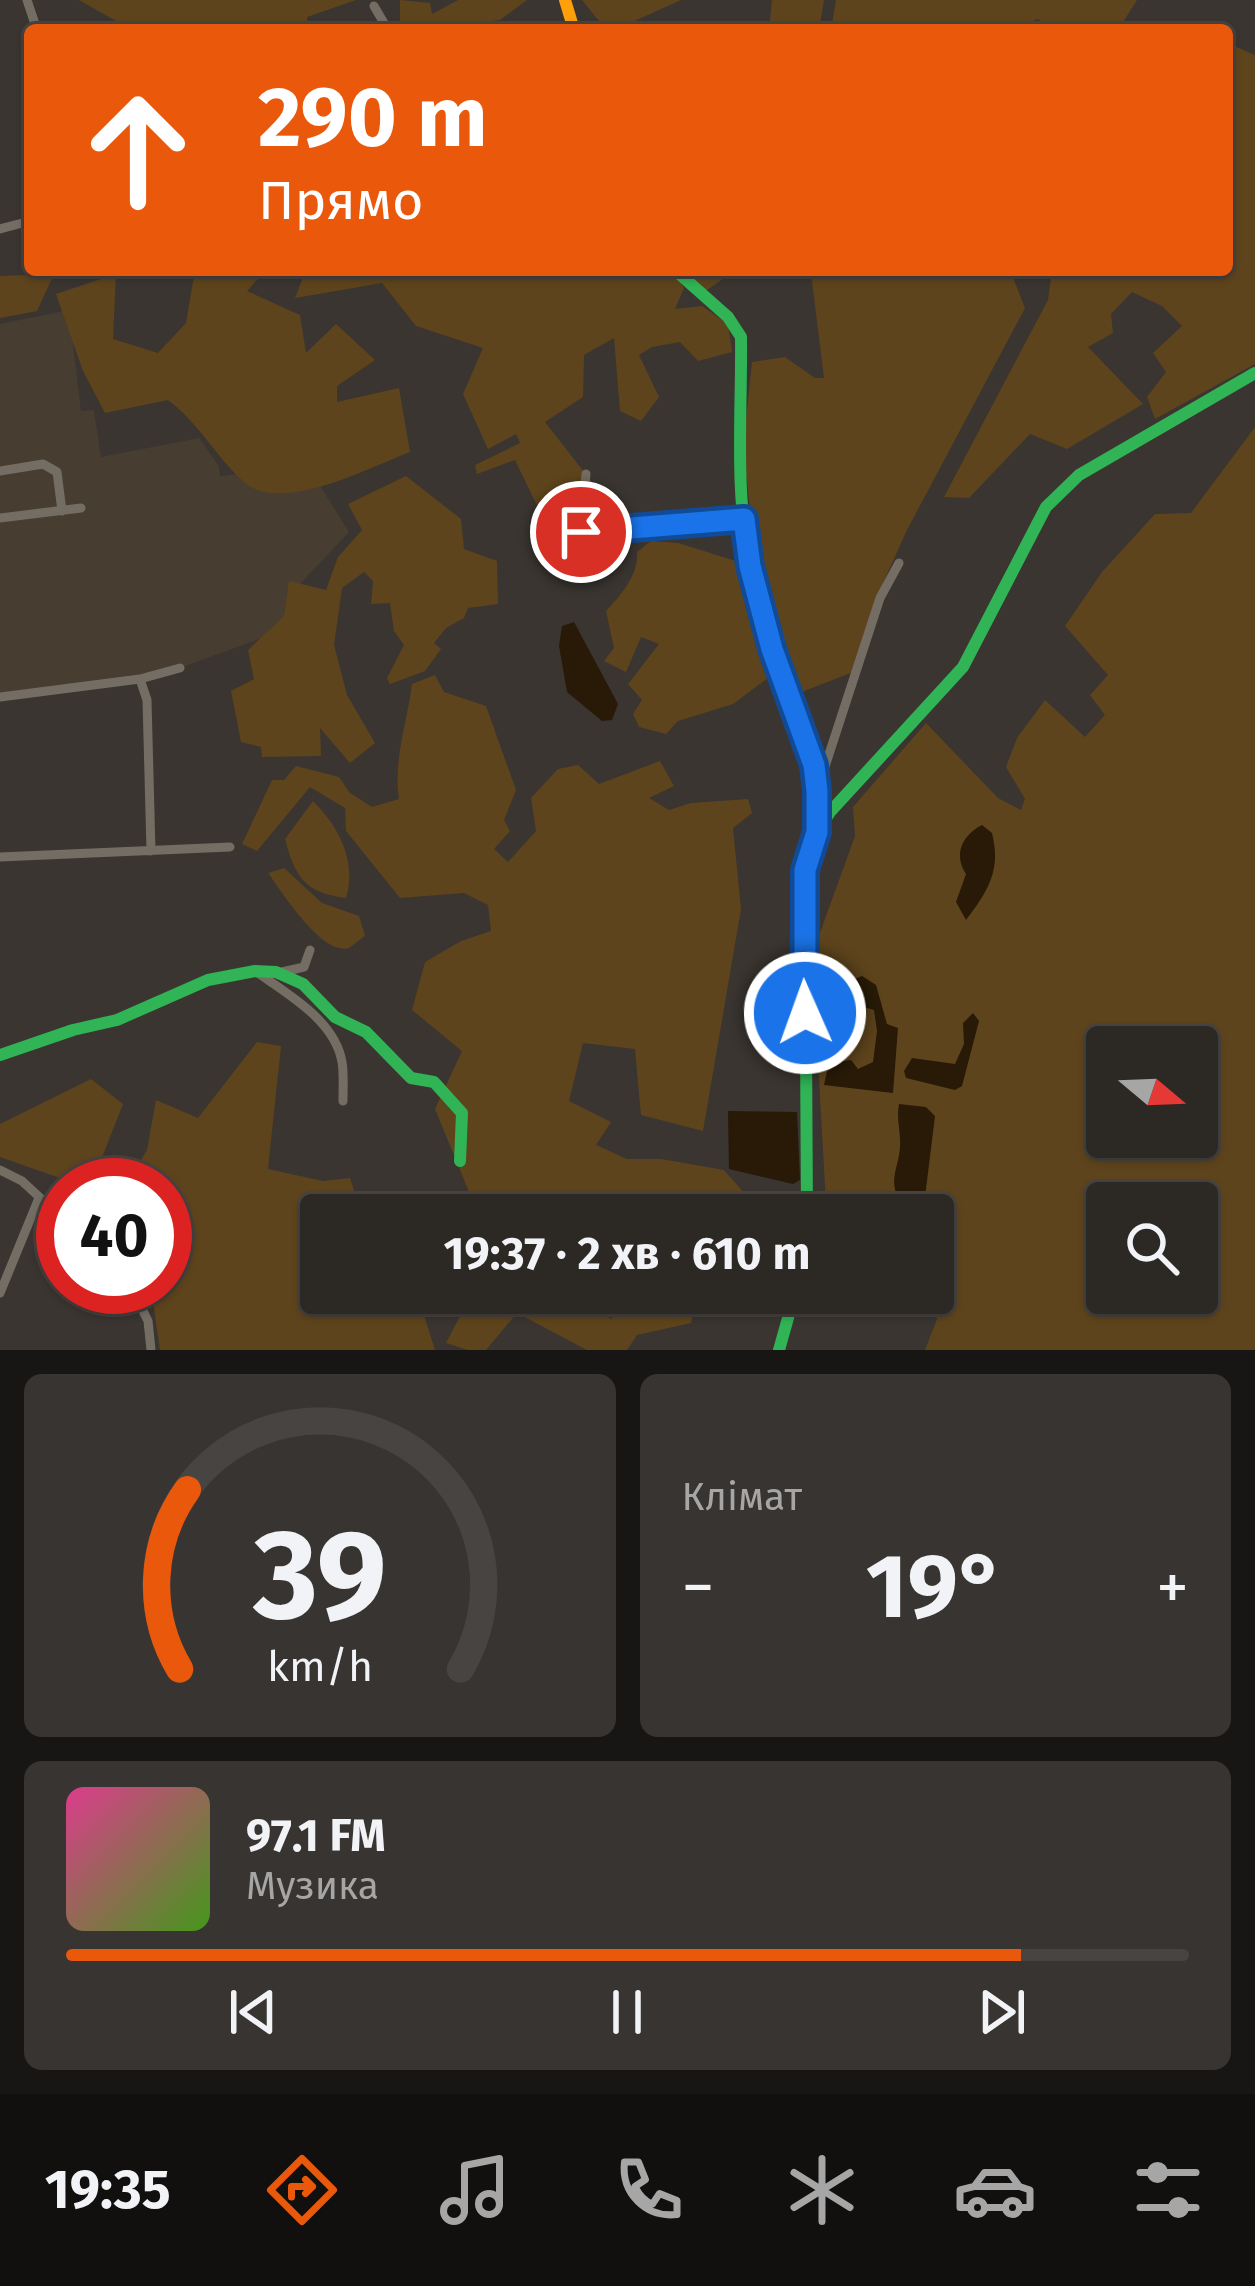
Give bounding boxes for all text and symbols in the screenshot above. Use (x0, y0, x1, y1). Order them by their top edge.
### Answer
text: 290 m (258, 67, 488, 168)
icon: ahead (60, 72, 216, 228)
text: Прямо (258, 169, 424, 233)
pin (530, 481, 632, 583)
icon: arrive (548, 499, 614, 565)
position arrow (742, 950, 868, 1076)
north arrow (1086, 1026, 1218, 1158)
map controls (1086, 1026, 1218, 1314)
speed limit sign: 40 (36, 1158, 192, 1314)
button: search (1086, 1182, 1218, 1314)
text: 19:37 · 2 хв · 610 m (444, 1227, 810, 1281)
text: Клімат (682, 1474, 802, 1520)
text: 39 (252, 1501, 386, 1651)
text: 19° (866, 1533, 1005, 1641)
text: − (682, 1548, 715, 1627)
text: + (1156, 1548, 1189, 1627)
text: km/h (267, 1640, 373, 1691)
text: 97.1 FM (246, 1809, 386, 1863)
text: Музика (246, 1863, 379, 1909)
icon: previous (220, 1979, 286, 2045)
icon: pause (594, 1979, 660, 2045)
icon: next (969, 1979, 1035, 2045)
icon: directions (260, 2148, 344, 2232)
icon: music (433, 2148, 517, 2232)
icon: phone (607, 2148, 691, 2232)
icon: climate (780, 2148, 864, 2232)
icon: car (953, 2148, 1037, 2232)
icon: filters (1126, 2148, 1210, 2232)
text: 19:35 (45, 2158, 171, 2222)

